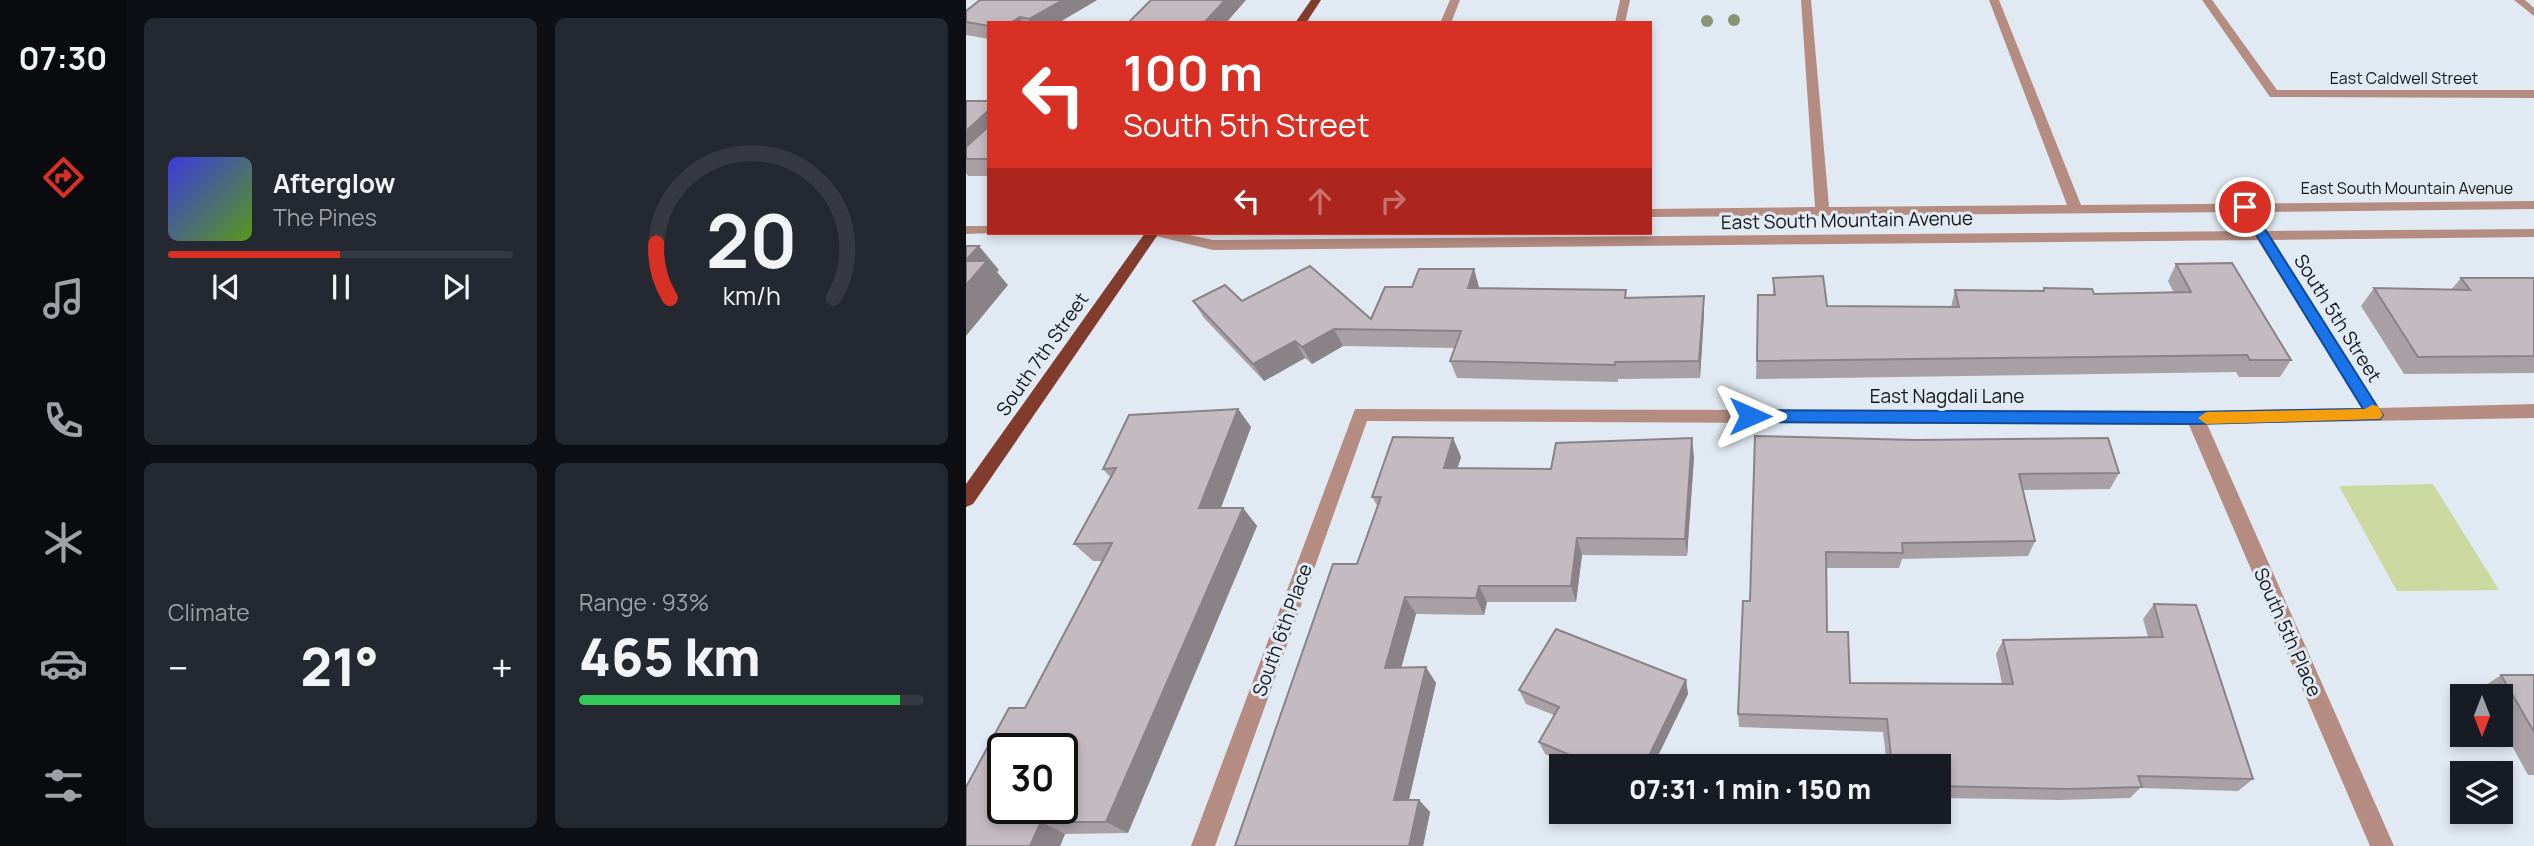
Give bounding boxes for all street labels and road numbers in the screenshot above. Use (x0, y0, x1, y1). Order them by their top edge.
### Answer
street label: East Caldwell Street (2330, 67, 2478, 89)
street label: East South Mountain Avenue (2301, 177, 2513, 199)
street label: East South Mountain Avenue (1721, 205, 1973, 235)
street label: South 5th Street (2288, 249, 2388, 387)
street label: South 7th Street (990, 287, 1094, 421)
street label: East Nagdali Lane (1870, 383, 2024, 409)
street label: South 6th Place (1246, 560, 1318, 700)
street label: South 5th Place (2248, 563, 2328, 701)

